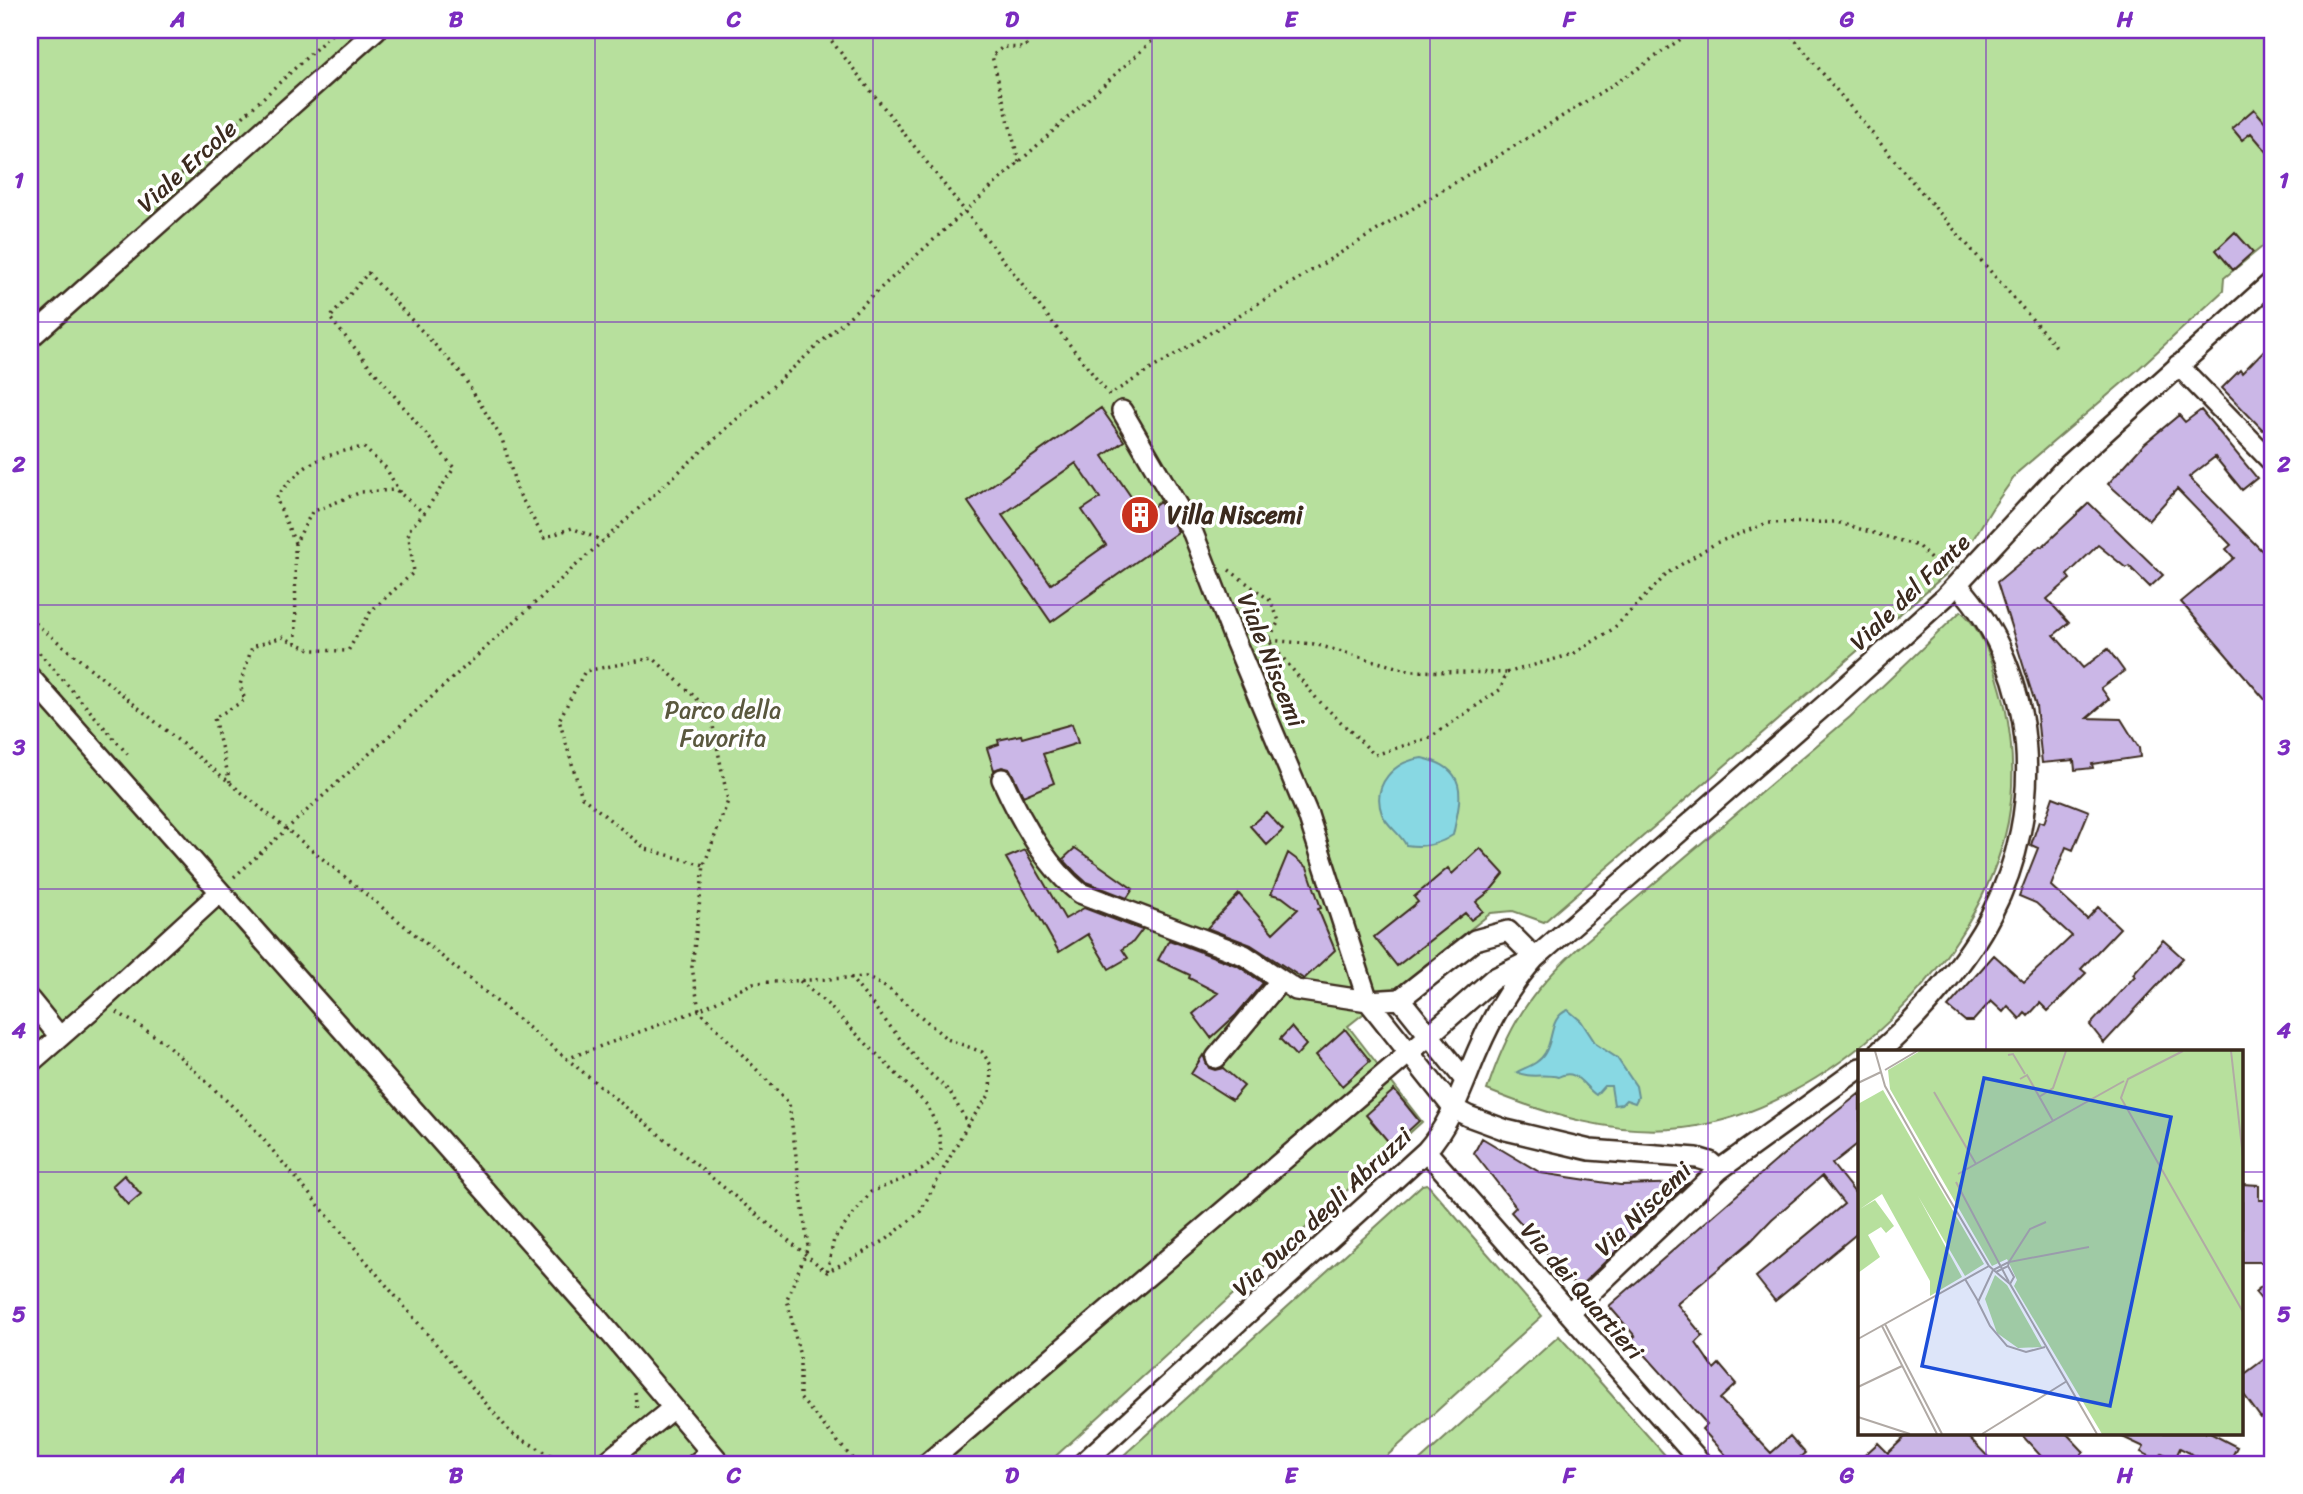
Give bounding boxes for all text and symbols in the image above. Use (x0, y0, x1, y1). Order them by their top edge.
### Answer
text: A (169, 0, 186, 40)
text: B (449, 0, 464, 40)
text: C (726, 0, 742, 40)
text: D (1005, 0, 1020, 40)
text: E (1285, 0, 1300, 40)
text: F (1562, 0, 1577, 40)
text: G (1839, 0, 1855, 40)
text: H (2116, 0, 2134, 40)
street label: Viale Ercole (127, 109, 247, 223)
text: 1 (14, 160, 24, 201)
text: 1 (2279, 160, 2289, 201)
text: 2 (11, 444, 26, 485)
text: 2 (2276, 444, 2291, 485)
building icon: Villa Niscemi (1119, 494, 1161, 536)
place label: Villa Niscemi (1167, 494, 1304, 536)
street label: Viale del Fante (1839, 522, 1981, 661)
street label: Viale Niscemi (1225, 587, 1317, 734)
park label: Parco della Favorita (665, 689, 781, 759)
text: 3 (12, 727, 26, 768)
text: 3 (2277, 727, 2291, 768)
text: 4 (11, 1010, 27, 1051)
text: 4 (2276, 1010, 2292, 1051)
inset map (1858, 1050, 2244, 1434)
street label: Via Duca degli Abruzzi (1222, 1116, 1423, 1307)
street label: Via Niscemi (1584, 1150, 1703, 1267)
street label: Via dei Quartieri (1510, 1212, 1655, 1370)
text: 5 (12, 1294, 26, 1335)
text: 5 (2277, 1294, 2291, 1335)
text: A (169, 1455, 186, 1494)
text: B (449, 1455, 464, 1494)
text: C (726, 1455, 742, 1494)
text: D (1005, 1455, 1020, 1494)
text: E (1285, 1455, 1300, 1494)
text: F (1562, 1455, 1577, 1494)
text: G (1839, 1455, 1855, 1494)
text: H (2116, 1455, 2134, 1494)

